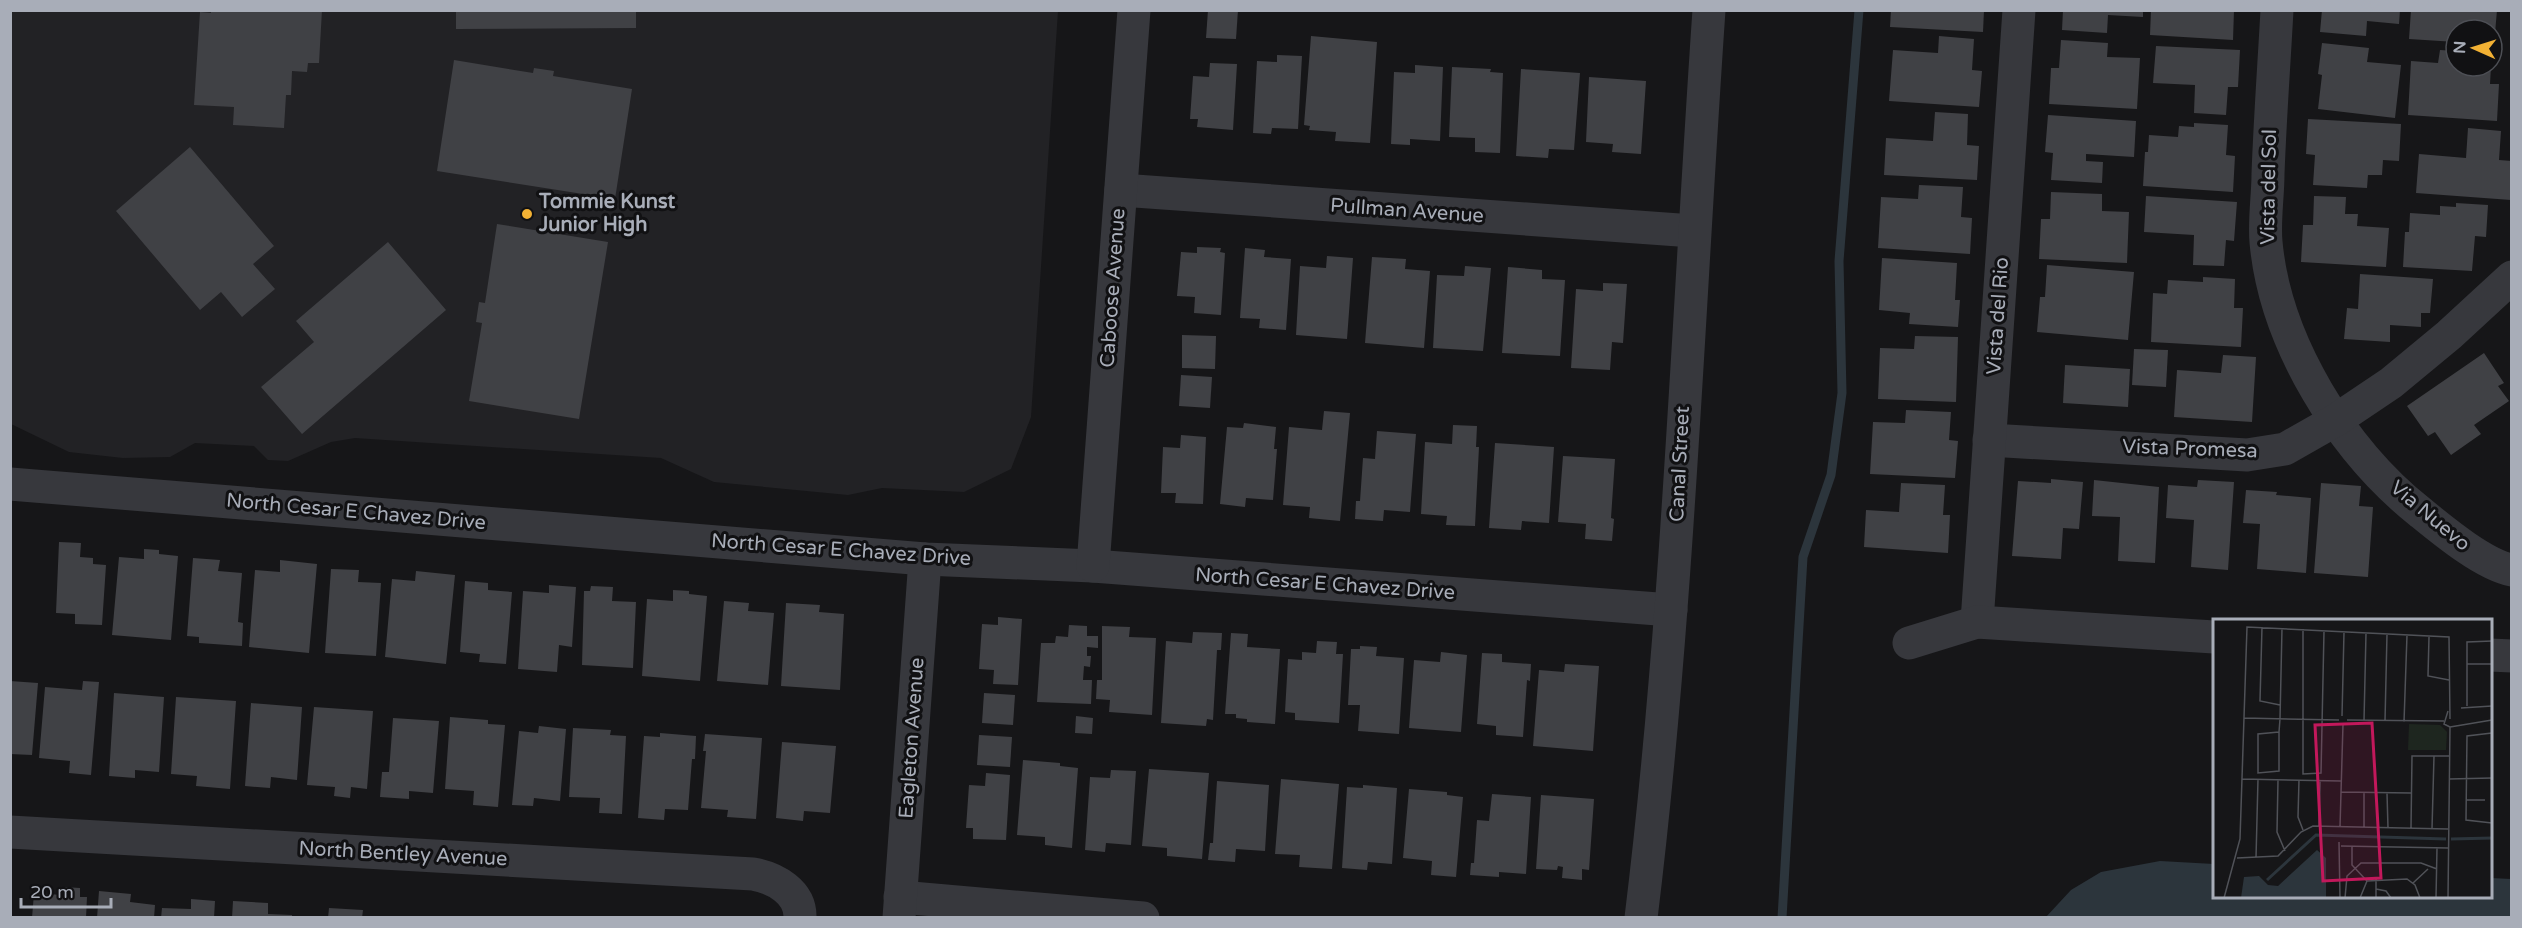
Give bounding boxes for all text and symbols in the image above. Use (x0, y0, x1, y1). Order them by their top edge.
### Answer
north arrow (2444, 18, 2504, 78)
text: N (2450, 40, 2470, 54)
street label: Vista del Sol (2256, 129, 2282, 245)
place label: Tommie Kunst Junior High (538, 190, 676, 237)
street label: Pullman Avenue (1329, 194, 1485, 228)
marker: Tommie Kunst Junior High (520, 207, 534, 221)
street label: Caboose Avenue (1095, 207, 1131, 369)
street label: Vista del Rio (1982, 256, 2014, 376)
street label: Canal Street (1665, 405, 1695, 523)
street label: Vista Promesa (2122, 435, 2258, 463)
street label: Via Nuevo (2385, 476, 2475, 556)
street label: North Cesar E Chavez Drive (225, 489, 487, 535)
street label: North Cesar E Chavez Drive (710, 529, 972, 571)
street label: North Cesar E Chavez Drive (1194, 563, 1456, 605)
inset map (2213, 619, 2492, 898)
street label: Eagleton Avenue (894, 657, 930, 819)
street label: North Bentley Avenue (298, 837, 508, 871)
scale bar (21, 871, 111, 909)
text: 20 m (30, 881, 74, 903)

